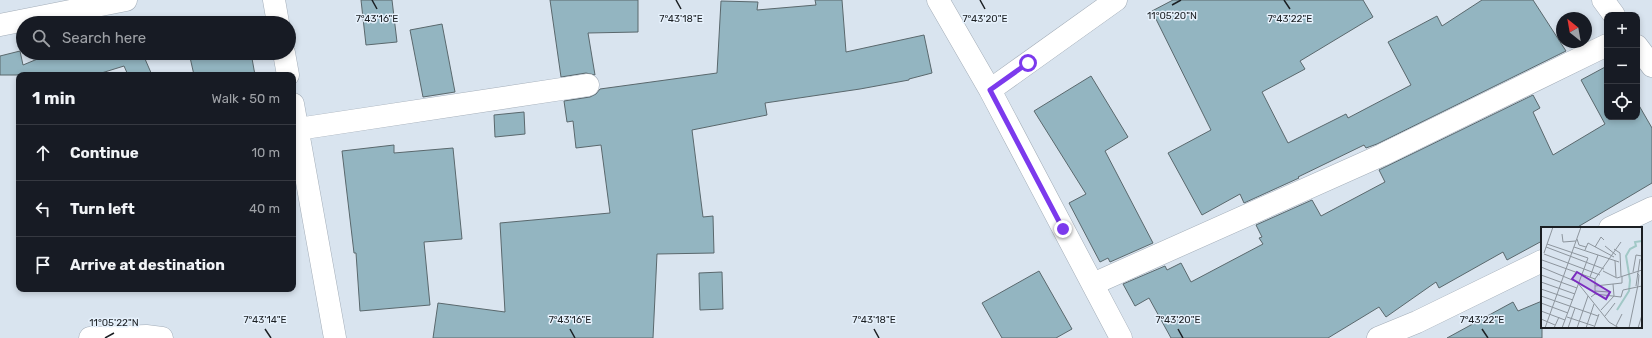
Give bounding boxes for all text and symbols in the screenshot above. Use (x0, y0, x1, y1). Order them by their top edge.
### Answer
text: 11°05'20"N (1147, 10, 1197, 22)
north arrow (1556, 12, 1592, 48)
map controls (1604, 12, 1640, 120)
button: + (1604, 12, 1640, 48)
text: 7°43'16"E (356, 13, 398, 25)
text: 7°43'18"E (659, 13, 703, 25)
text: 7°43'20"E (962, 13, 1008, 25)
text: 7°43'22"E (1268, 13, 1312, 25)
search box (16, 16, 296, 60)
icon: search (30, 27, 52, 49)
text: Search here (62, 29, 146, 47)
button: − (1604, 48, 1640, 84)
route start (1019, 54, 1037, 72)
button: locate (1604, 84, 1640, 120)
text: 1 min (32, 88, 75, 108)
text: Walk · 50 m (212, 91, 280, 106)
icon: ahead (32, 142, 54, 164)
text: Continue (70, 144, 139, 162)
text: 10 m (251, 145, 280, 160)
icon: left (32, 198, 54, 220)
text: Turn left (70, 200, 135, 218)
text: 40 m (249, 201, 280, 216)
route end (1054, 220, 1072, 238)
inset map (1541, 227, 1642, 328)
icon: arrive (32, 254, 54, 276)
text: Arrive at destination (70, 256, 225, 274)
text: 7°43'14"E (243, 314, 287, 326)
text: 7°43'16"E (549, 314, 591, 326)
text: 7°43'18"E (852, 314, 896, 326)
text: 7°43'20"E (1155, 314, 1201, 326)
text: 7°43'22"E (1460, 314, 1504, 326)
text: 11°05'22"N (89, 317, 139, 329)

